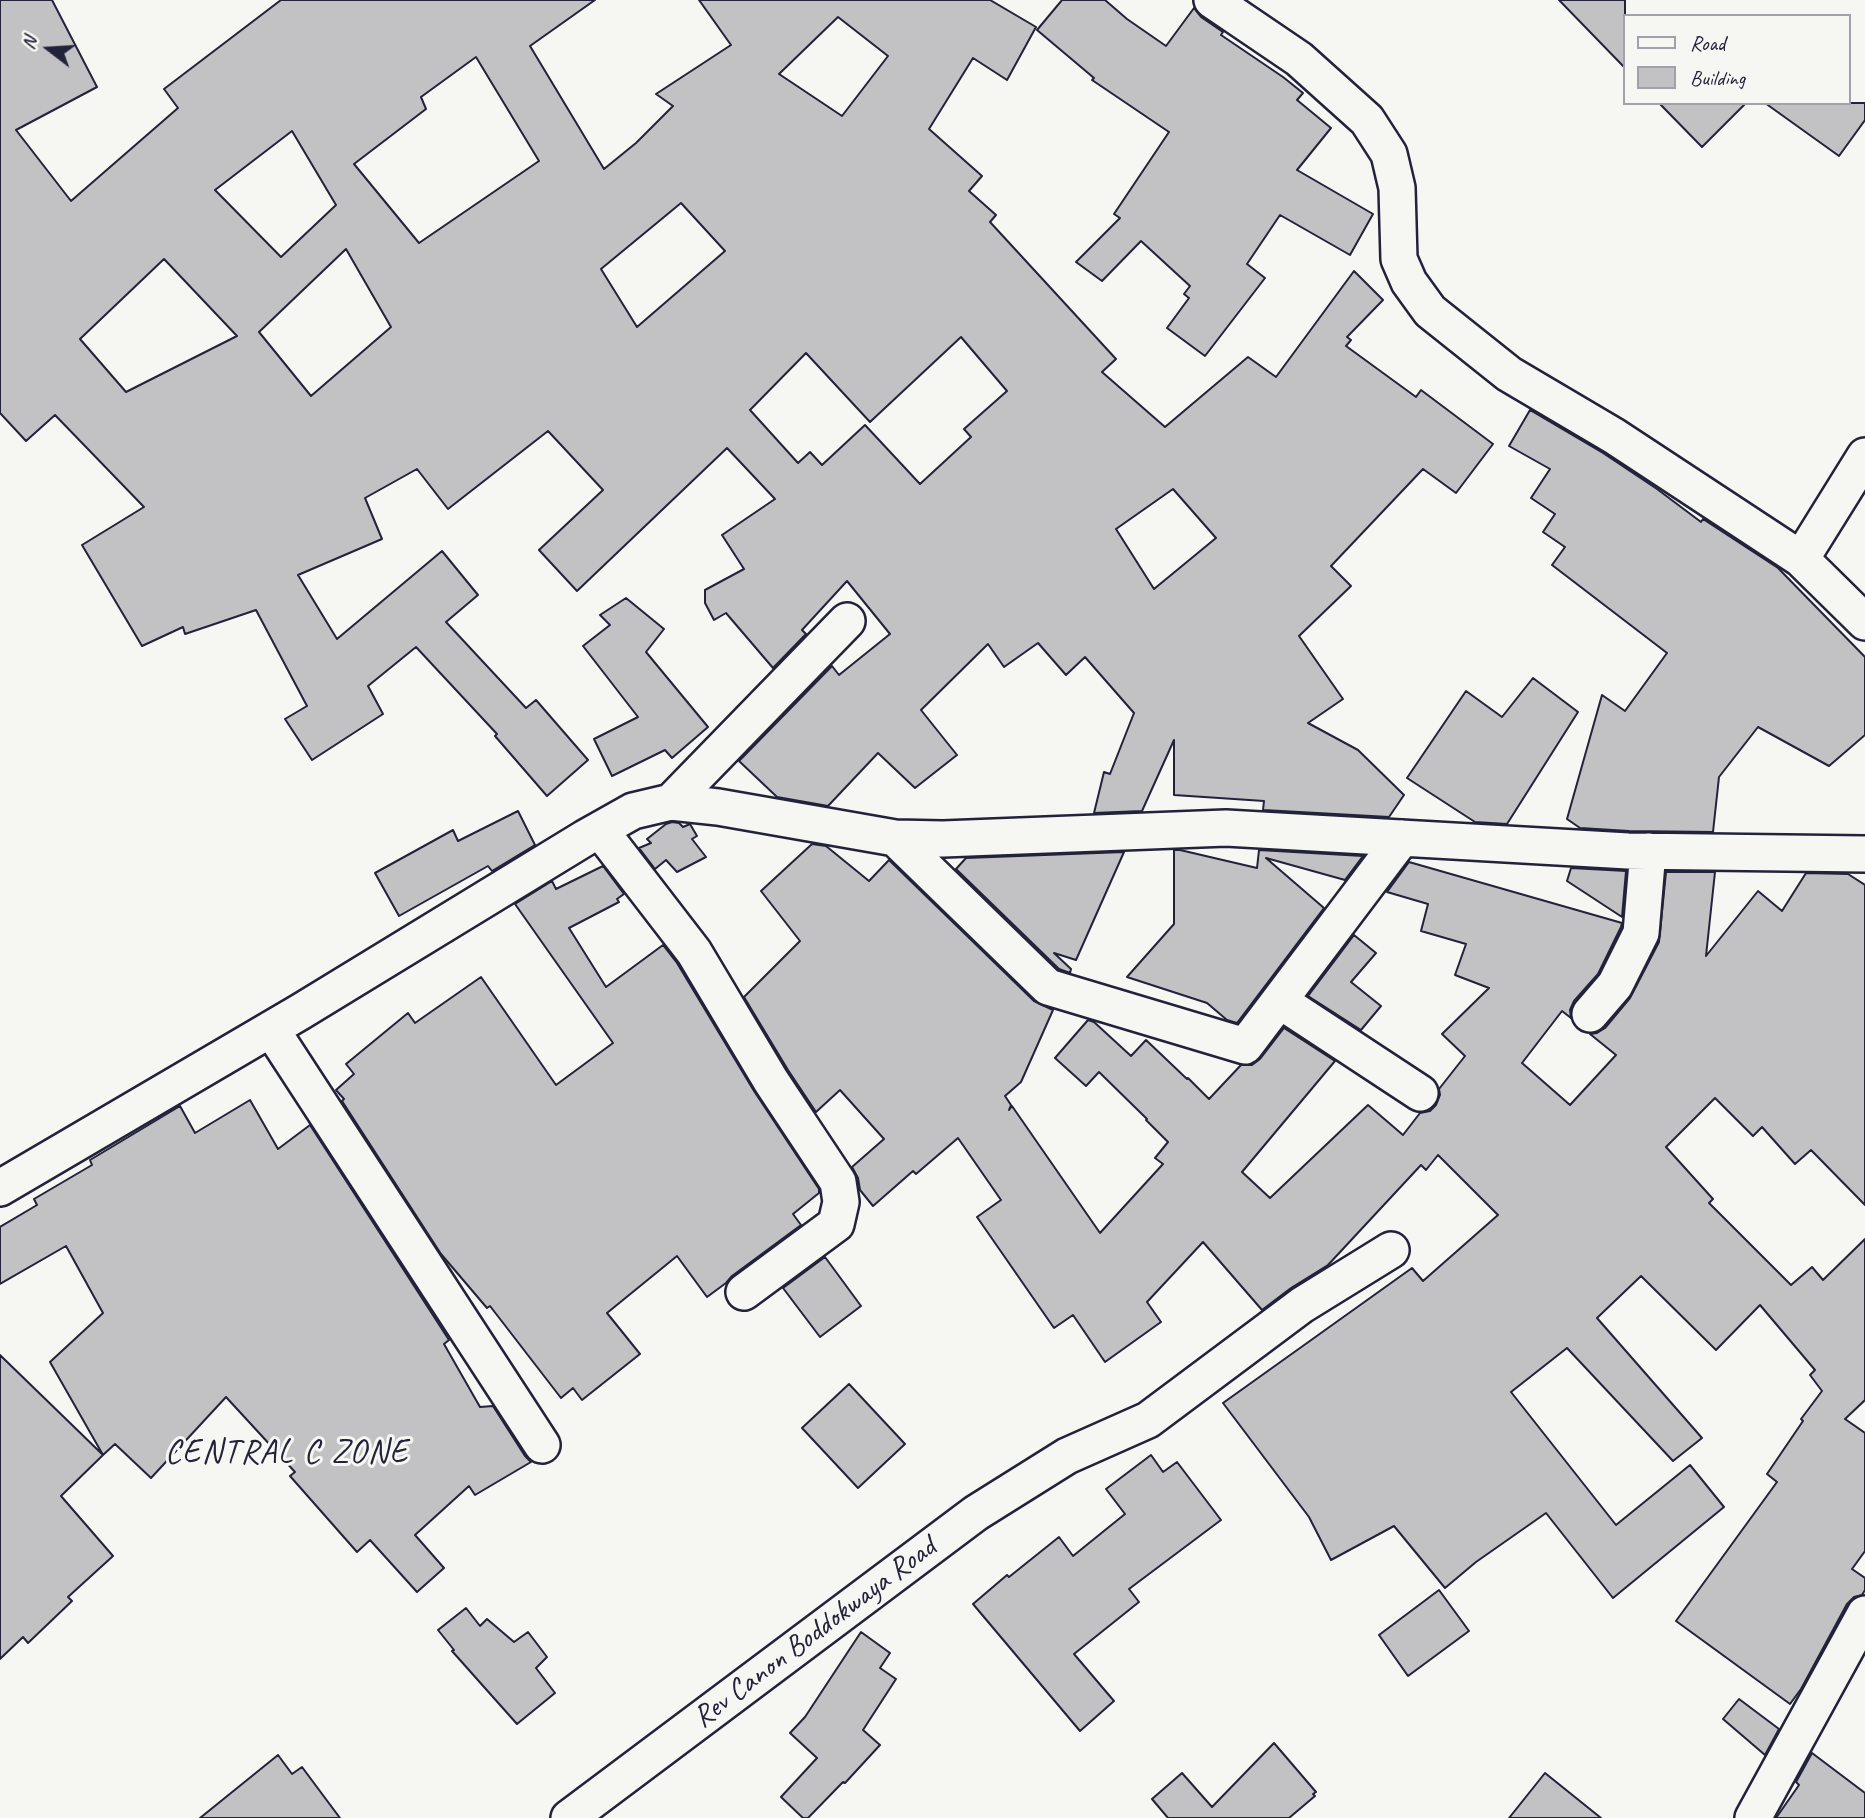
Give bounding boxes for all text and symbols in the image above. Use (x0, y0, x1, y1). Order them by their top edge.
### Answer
north arrow (14, 14, 84, 84)
legend (1624, 14, 1851, 105)
text: Road (1690, 30, 1725, 56)
text: N (16, 34, 42, 52)
text: Building (1690, 65, 1745, 91)
district label: CENTRAL C ZONE (167, 1433, 407, 1473)
street label: Rev Canon Boddokwaya Road (686, 1530, 944, 1736)

